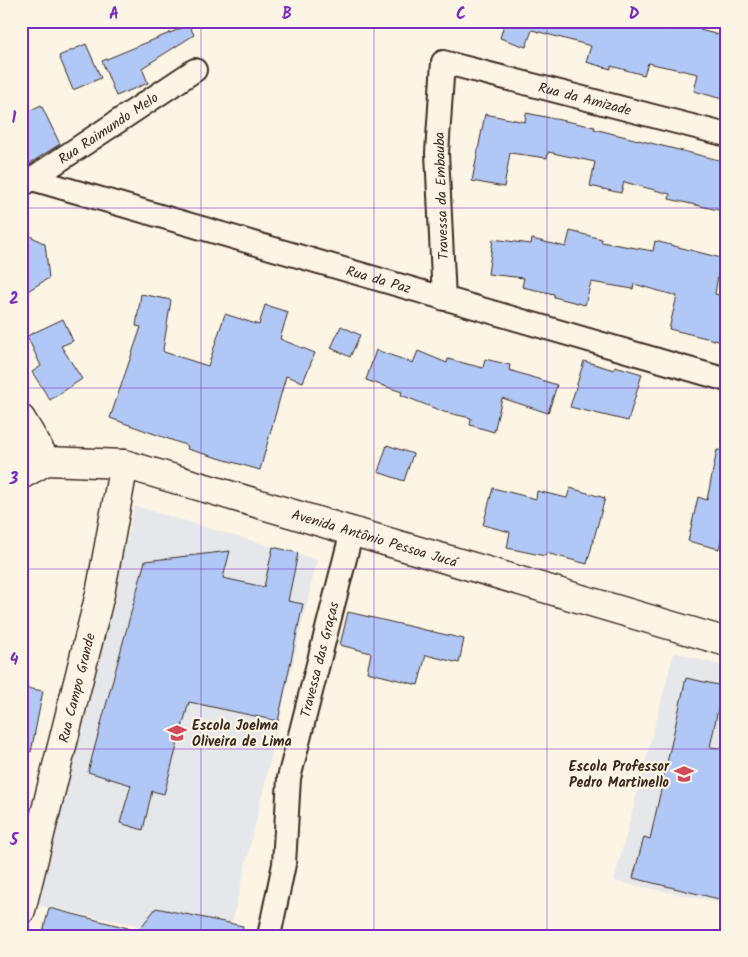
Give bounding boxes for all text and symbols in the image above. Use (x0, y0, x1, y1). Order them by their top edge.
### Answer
text: A (109, 2, 119, 27)
text: B (282, 2, 292, 27)
text: C (456, 2, 466, 27)
text: D (629, 2, 640, 27)
street label: Rua da Amizade (536, 77, 634, 122)
street label: Rua Raimundo Melo (54, 87, 163, 170)
text: 1 (12, 106, 17, 131)
street label: Travessa da Embauba (429, 132, 455, 260)
street label: Rua da Paz (343, 260, 414, 300)
text: 2 (9, 287, 19, 312)
text: 3 (9, 467, 19, 492)
street label: Avenida Antônio Pessoa Jucá (289, 504, 461, 574)
street label: Travessa das Graças (295, 599, 346, 720)
street label: Rua Campo Grande (53, 630, 102, 745)
text: 4 (10, 648, 19, 673)
place label: Escola Joelma Oliveira de Lima (192, 715, 292, 753)
school or university icon: Escola Joelma Oliveira de Lima (166, 722, 188, 744)
place label: Escola Professor Pedro Martinello (569, 756, 670, 794)
school or university icon: Escola Professor Pedro Martinello (673, 763, 695, 785)
text: 5 (9, 828, 20, 853)

